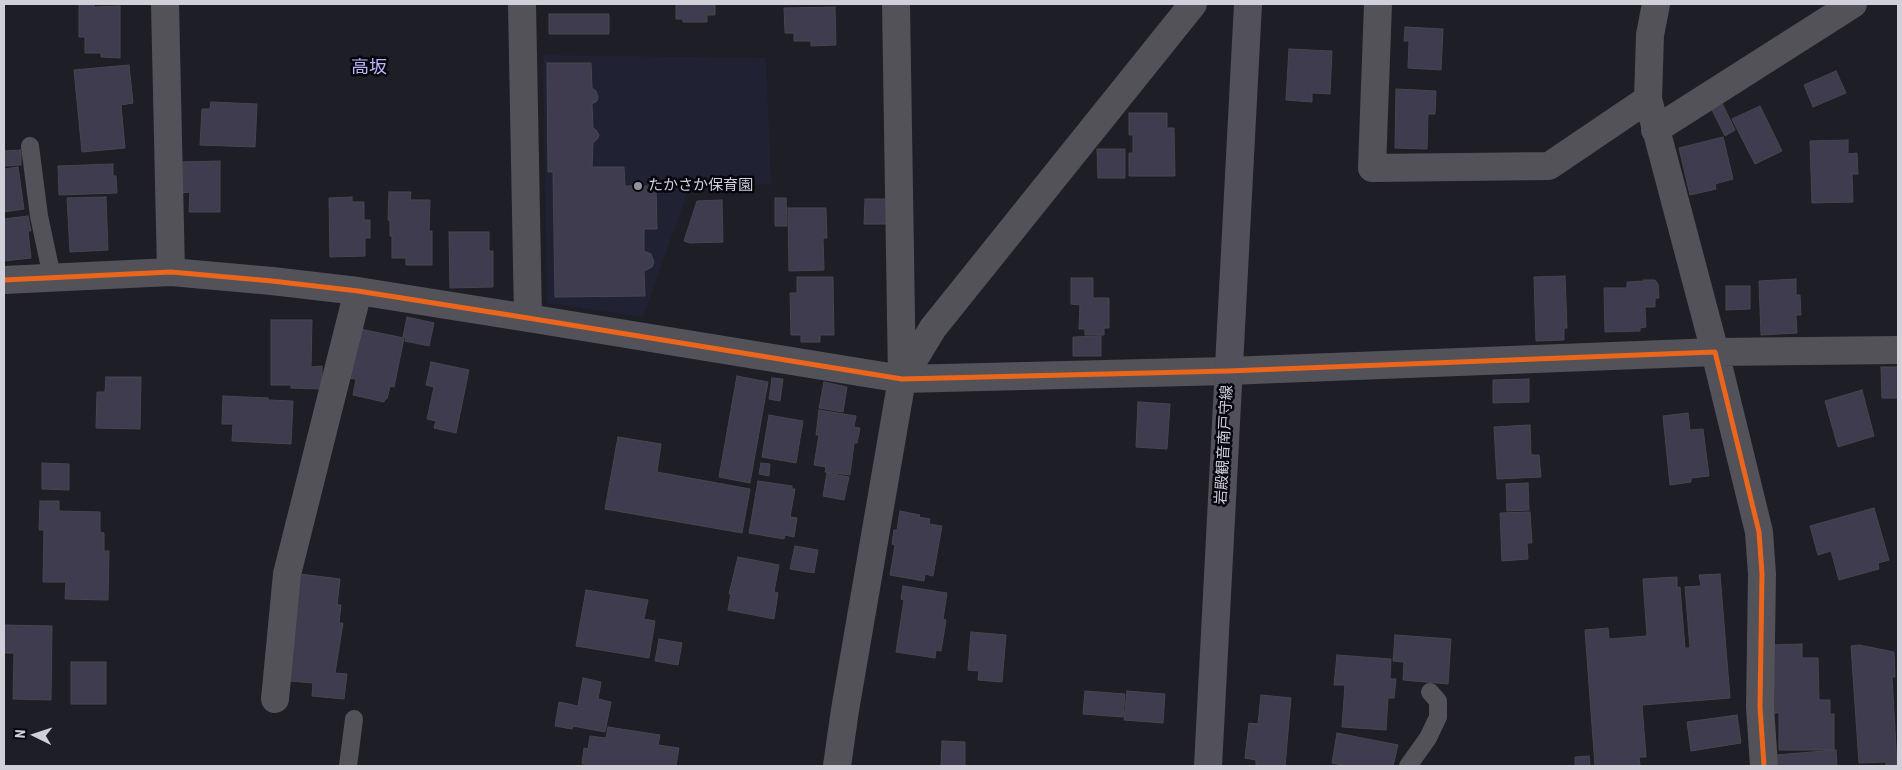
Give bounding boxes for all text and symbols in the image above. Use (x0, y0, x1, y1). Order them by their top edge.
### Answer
district label: 高坂 (351, 57, 387, 79)
place label: たかさか保育園 (648, 177, 753, 195)
marker: たかさか保育園 (632, 180, 644, 192)
street label: 岩殿観音南戸守線 (1213, 385, 1237, 505)
north arrow (10, 710, 60, 760)
text: N (12, 729, 28, 739)

